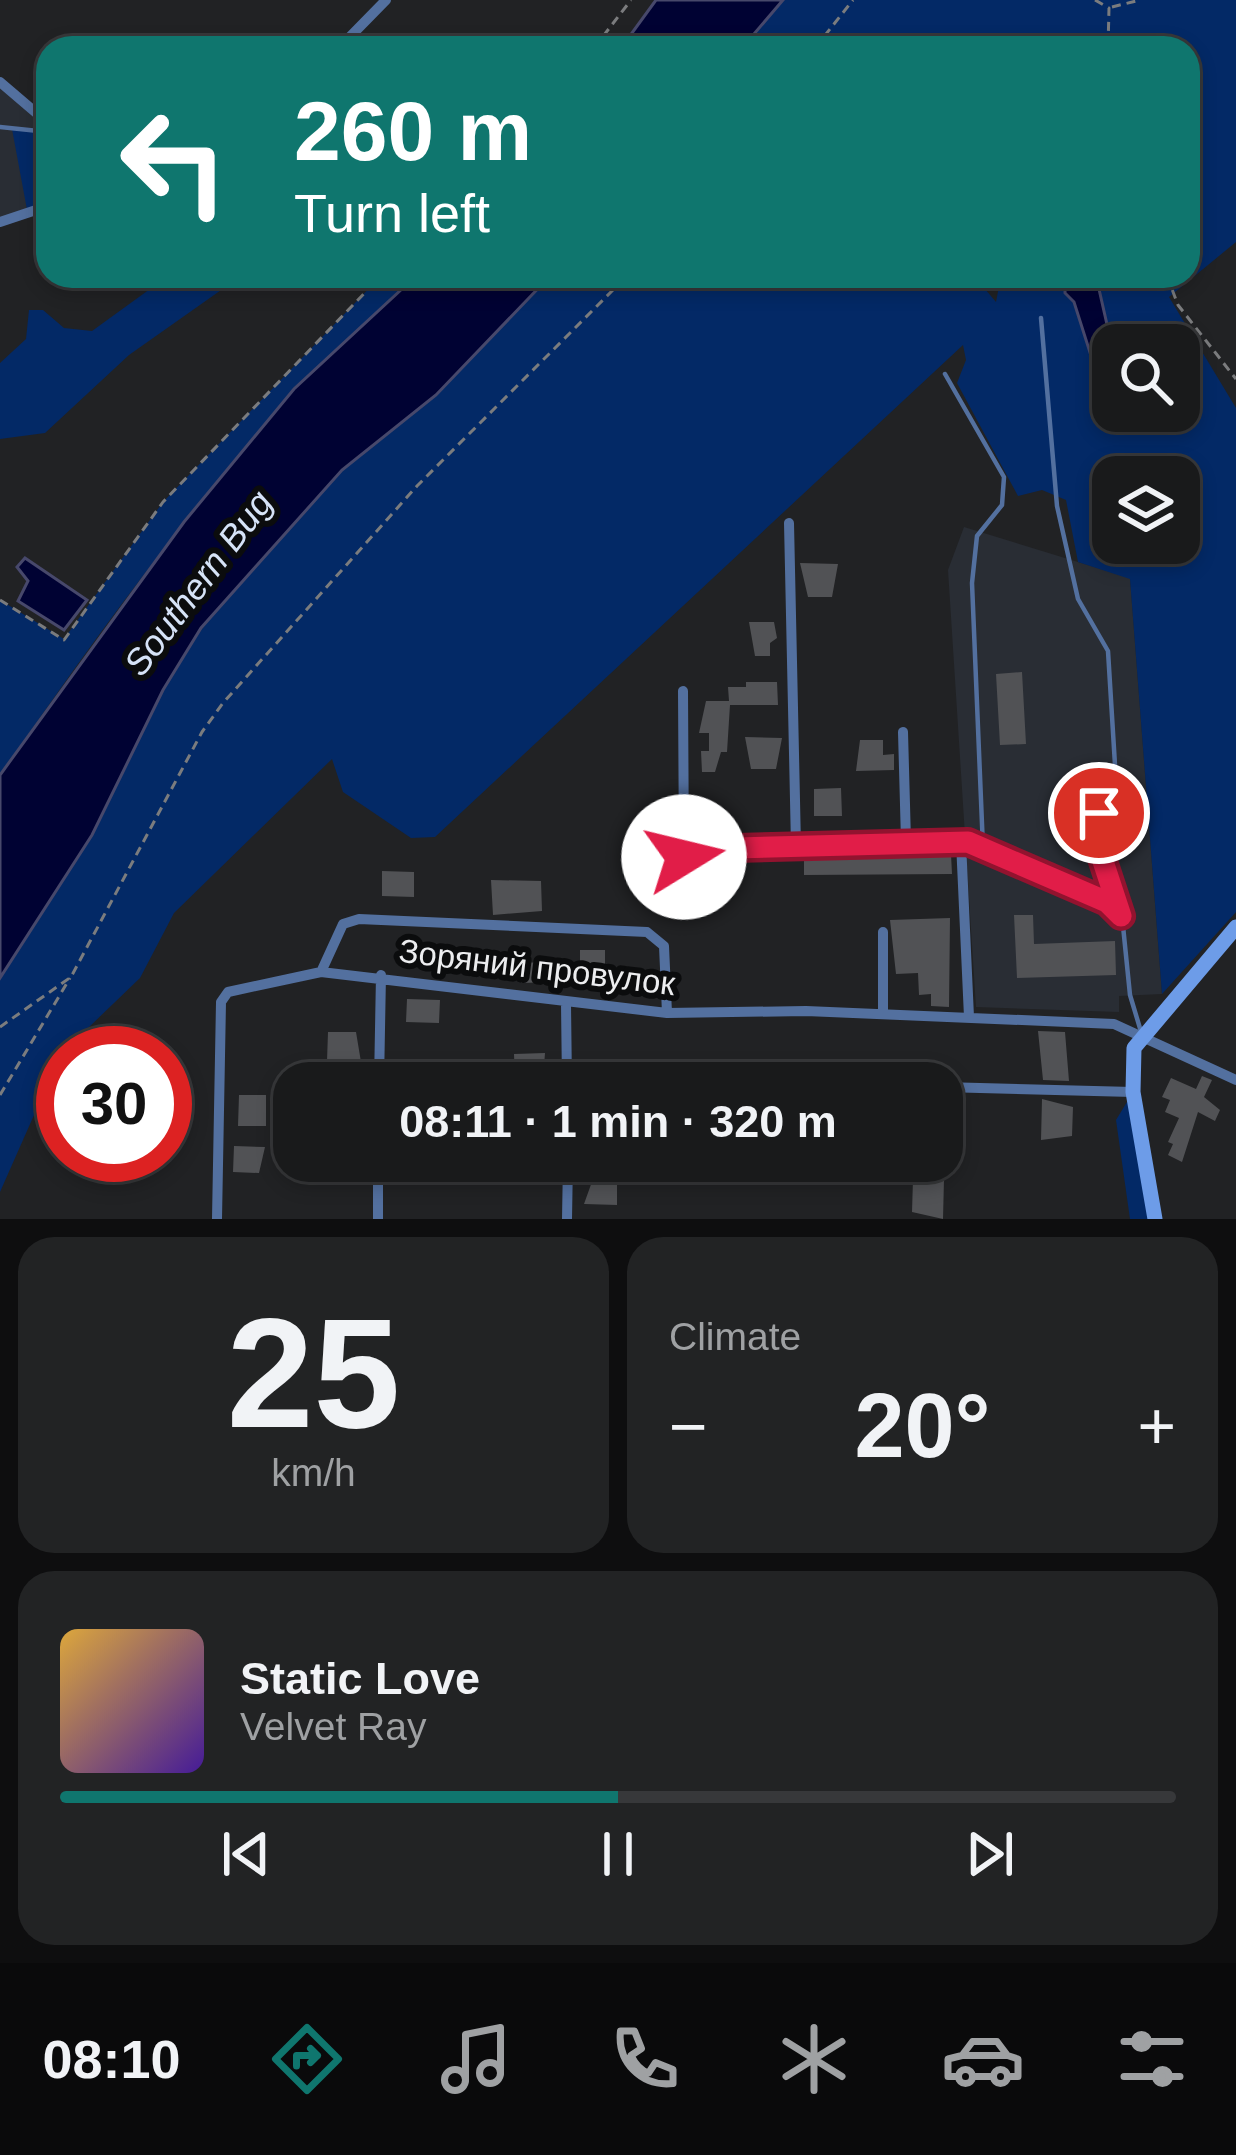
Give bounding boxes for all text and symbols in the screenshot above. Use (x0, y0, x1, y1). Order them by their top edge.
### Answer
icon: left (96, 84, 252, 240)
text: 260 m (294, 84, 532, 178)
text: Turn left (294, 183, 490, 243)
map controls (1092, 324, 1200, 564)
button: search (1092, 324, 1200, 432)
button: layers (1092, 456, 1200, 564)
water label: Southern Bug (115, 483, 281, 683)
pin (1048, 762, 1150, 864)
icon: arrive (1066, 780, 1132, 846)
position arrow (621, 794, 747, 920)
street label: Зоряний провулок (397, 932, 678, 1002)
speed limit sign: 30 (36, 1026, 192, 1182)
text: 08:11 · 1 min · 320 m (399, 1096, 837, 1147)
text: 25 (227, 1286, 400, 1460)
text: Climate (669, 1315, 801, 1358)
text: 20° (854, 1376, 991, 1476)
text: − (669, 1389, 708, 1463)
text: + (1137, 1389, 1176, 1463)
text: km/h (271, 1451, 356, 1494)
text: Static Love (240, 1653, 480, 1704)
text: Velvet Ray (240, 1705, 426, 1748)
icon: previous (213, 1821, 279, 1887)
icon: pause (585, 1821, 651, 1887)
icon: next (957, 1821, 1023, 1887)
icon: directions (265, 2017, 349, 2101)
icon: music (434, 2017, 518, 2101)
icon: phone (603, 2017, 687, 2101)
icon: climate (772, 2017, 856, 2101)
icon: car (941, 2017, 1025, 2101)
icon: filters (1110, 2017, 1194, 2101)
text: 08:10 (42, 2029, 181, 2089)

